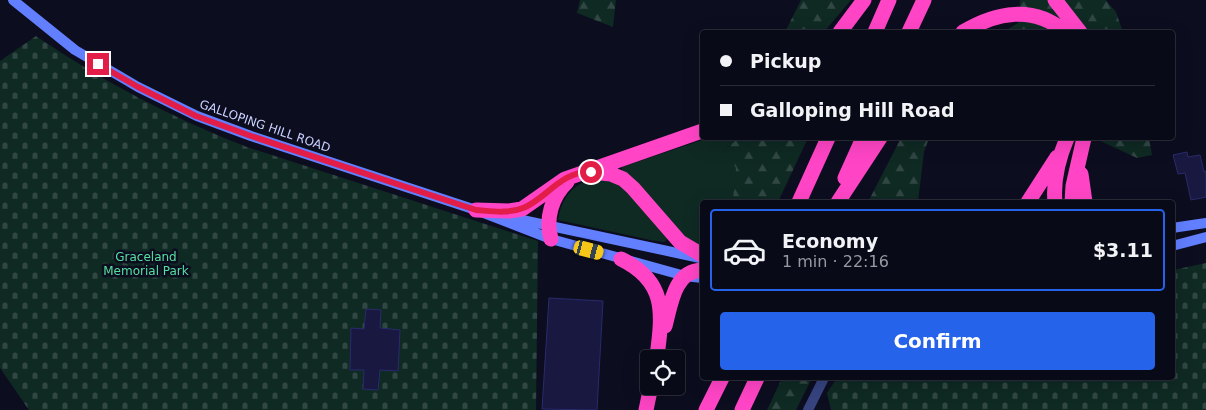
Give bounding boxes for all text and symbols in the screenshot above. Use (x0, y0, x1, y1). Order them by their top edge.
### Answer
text: Pickup (750, 50, 821, 72)
route end (87, 53, 109, 75)
street label: GALLOPING HILL ROAD (198, 97, 332, 155)
text: Galloping Hill Road (750, 99, 955, 121)
route start (580, 161, 602, 183)
icon: car (722, 228, 767, 273)
text: Economy (782, 230, 878, 252)
car (572, 239, 605, 261)
text: $3.11 (1093, 239, 1153, 261)
park label: Graceland Memorial Park (103, 250, 189, 278)
text: 1 min · 22:16 (782, 252, 889, 271)
button: Confirm (720, 312, 1155, 370)
map controls (640, 350, 685, 395)
button: locate (640, 350, 685, 395)

